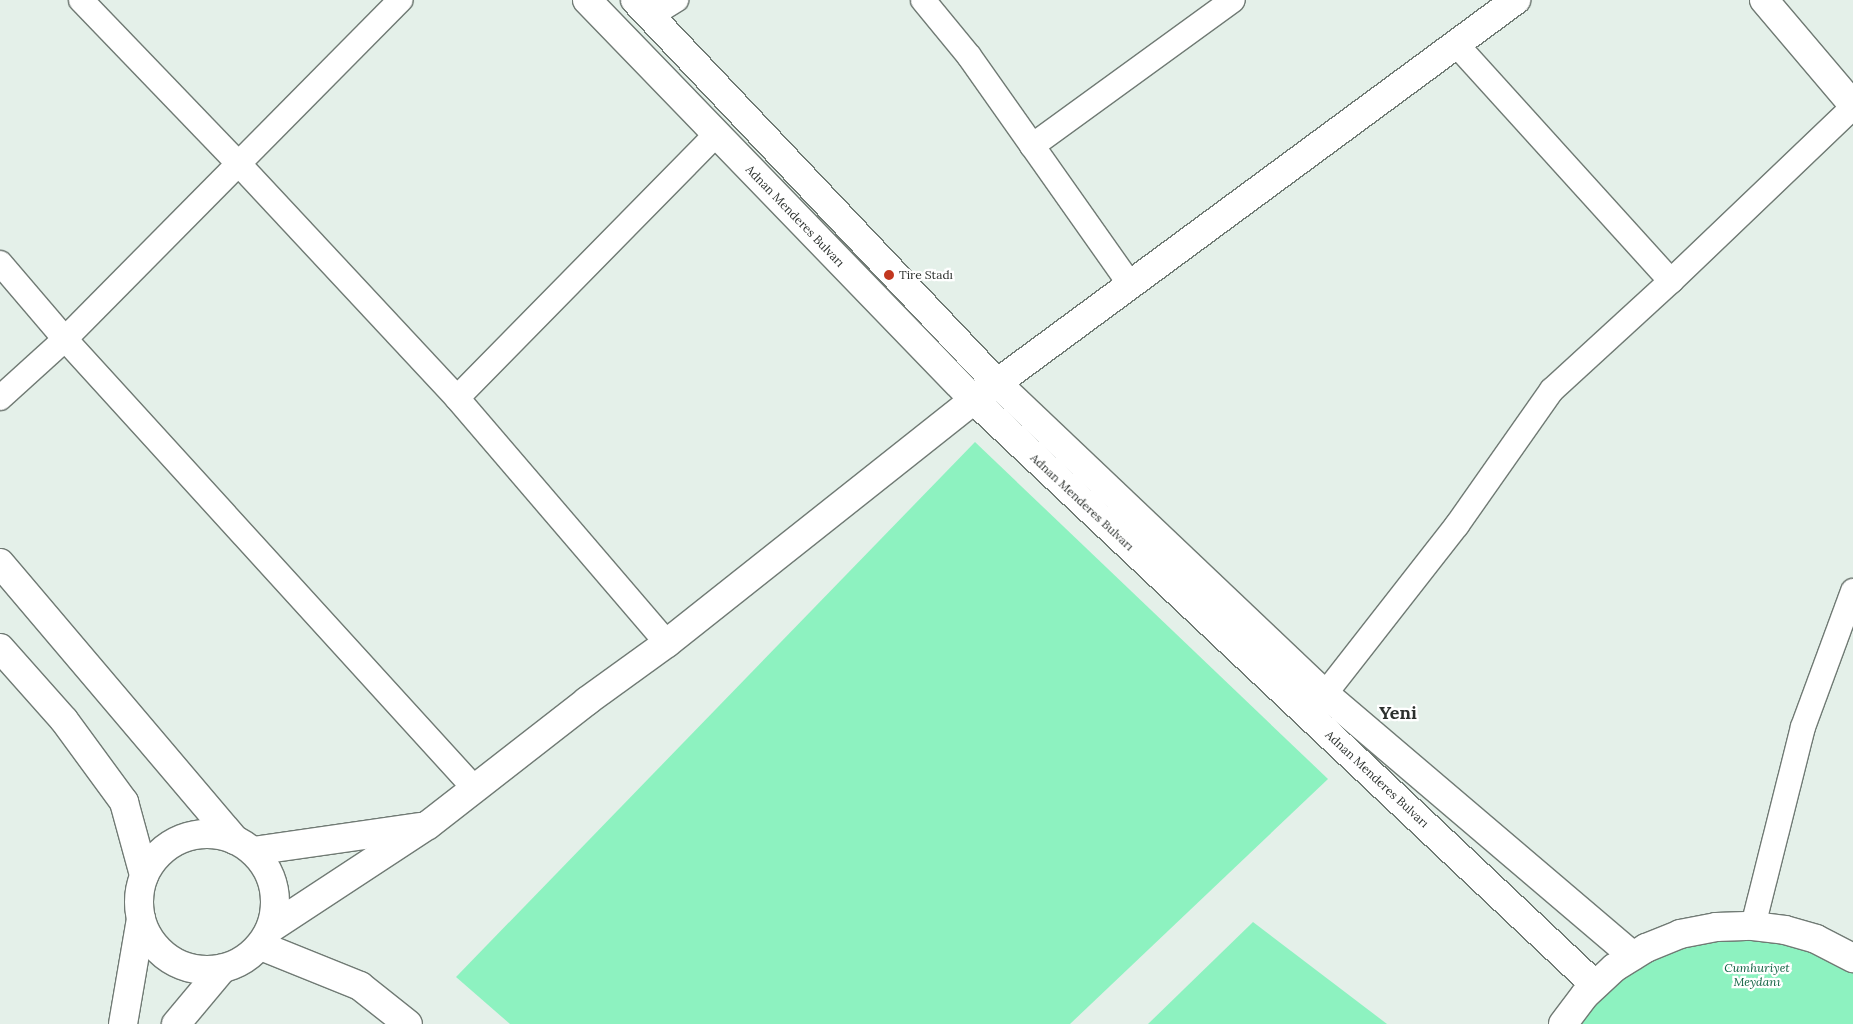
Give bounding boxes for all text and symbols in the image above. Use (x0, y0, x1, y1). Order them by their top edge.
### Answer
street label: Adnan Menderes Bulvarı (743, 162, 847, 270)
place label: Tire Stadı (899, 268, 953, 282)
marker: Tire Stadı (883, 269, 895, 281)
street label: Adnan Menderes Bulvarı (1027, 450, 1137, 554)
district label: Yeni (1379, 702, 1417, 724)
street label: Adnan Menderes Bulvarı (1322, 727, 1432, 831)
park label: Cumhuriyet Meydanı (1724, 961, 1790, 989)

